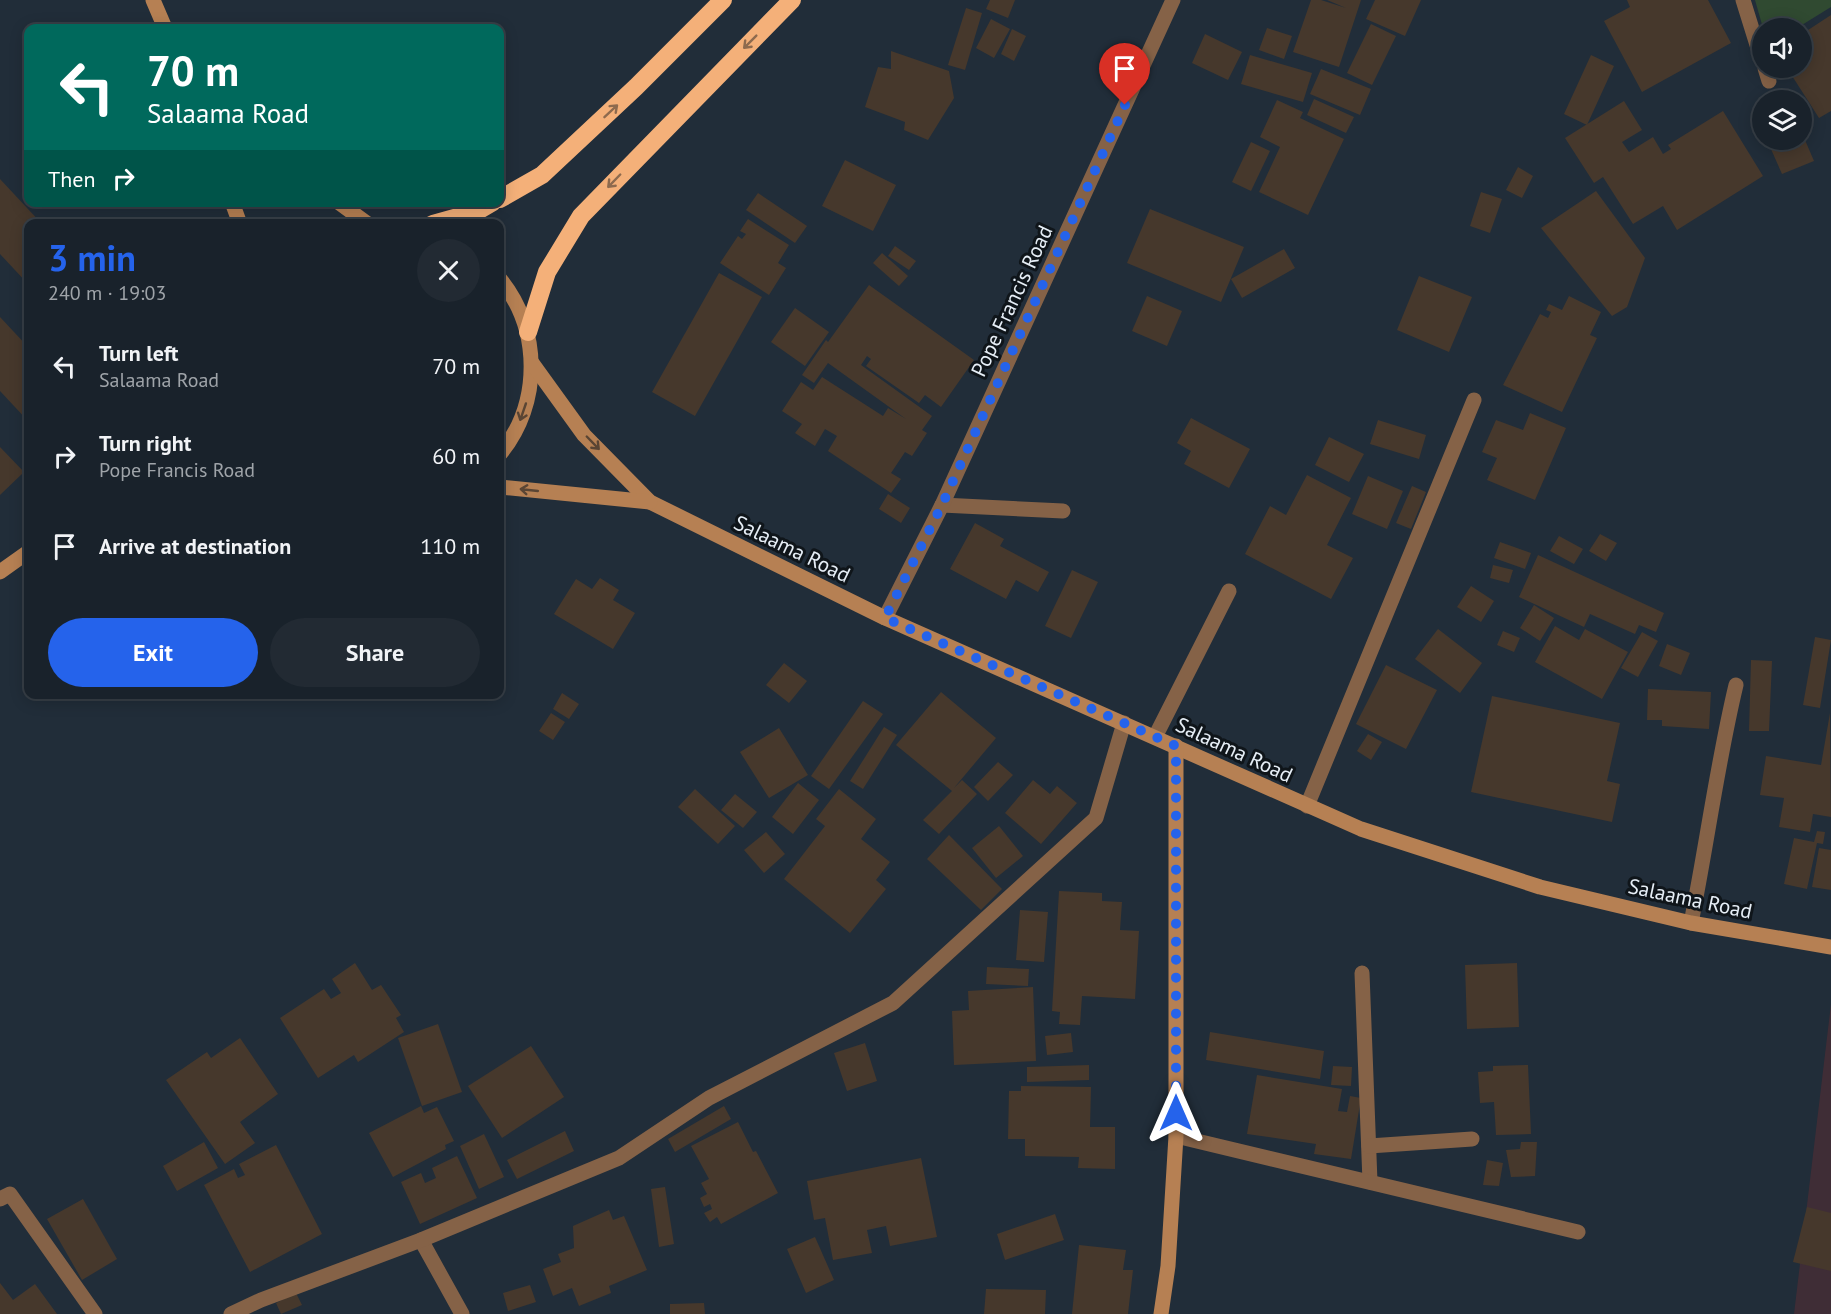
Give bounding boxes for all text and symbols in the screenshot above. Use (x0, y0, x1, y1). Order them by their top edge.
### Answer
map controls (1752, 18, 1812, 150)
button: sound (1752, 18, 1812, 78)
one-way arrow (743, 34, 758, 49)
text: 70 m (147, 43, 239, 98)
pin (1099, 43, 1150, 105)
icon: left (48, 48, 126, 126)
icon: arrive (1108, 52, 1141, 85)
button: layers (1752, 90, 1812, 150)
text: Salaama Road (147, 96, 309, 130)
one-way arrow (603, 104, 618, 118)
icon: right (107, 162, 140, 195)
text: Then (48, 165, 95, 193)
one-way arrow (607, 174, 622, 189)
street label: Pope Francis Road (965, 221, 1058, 381)
text: 3 min (48, 234, 136, 281)
button: close (417, 239, 480, 302)
text: 240 m · 19:03 (48, 280, 166, 306)
text: Turn left (99, 339, 179, 367)
icon: left (48, 350, 81, 383)
text: 70 m (432, 352, 480, 380)
text: Salaama Road (99, 367, 219, 393)
one-way arrow (517, 402, 528, 421)
text: Turn right (99, 429, 191, 457)
one-way arrow (585, 436, 600, 451)
icon: right (48, 440, 81, 473)
text: 60 m (432, 442, 480, 470)
text: Pope Francis Road (99, 457, 255, 483)
one-way arrow (520, 484, 540, 495)
street label: Salaama Road (730, 509, 855, 588)
icon: arrive (48, 530, 81, 563)
text: Arrive at destination (99, 532, 291, 560)
text: 110 m (420, 532, 480, 560)
button: Exit (48, 618, 258, 687)
button: Share (270, 618, 480, 687)
street label: Salaama Road (1171, 711, 1297, 788)
street label: Salaama Road (1626, 872, 1755, 925)
position arrow (1144, 1081, 1208, 1145)

